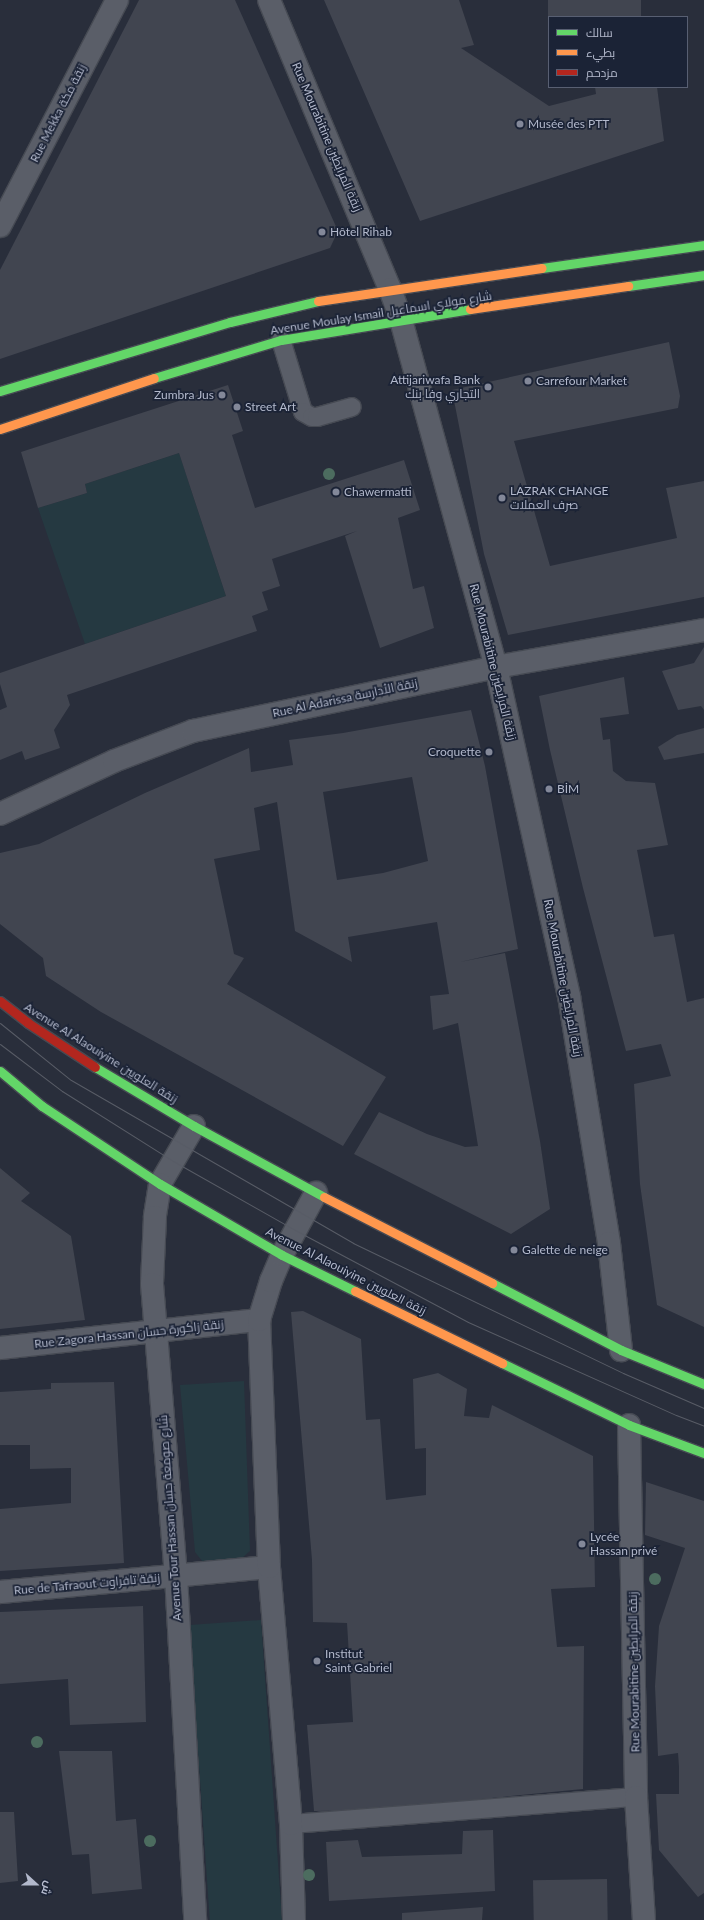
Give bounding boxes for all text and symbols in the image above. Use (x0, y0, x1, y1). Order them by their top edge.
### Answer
legend (548, 16, 688, 88)
text: سالك (586, 25, 613, 40)
text: بطيء (586, 45, 615, 60)
street label: Rue Mourabitine زنقة المرابطين (289, 60, 365, 214)
street label: Rue Mekka زنقة مكة (27, 61, 89, 165)
text: مزدحم (586, 65, 618, 80)
place label: Musée des PTT (528, 117, 609, 131)
marker: Musée des PTT (515, 119, 525, 129)
place label: Hôtel Rihab (330, 225, 392, 239)
marker: Hôtel Rihab (317, 227, 327, 237)
street label: Avenue Moulay Ismail شارع مولاي اسماعيل (269, 288, 493, 338)
place label: Attijariwafa Bank التجاري وفا بنك (390, 373, 480, 401)
place label: Carrefour Market (536, 374, 627, 388)
marker: Carrefour Market (523, 376, 533, 386)
marker: Attijariwafa Bank التجاري وفا بنك (483, 382, 493, 392)
place label: Zumbra Jus (154, 388, 214, 402)
marker: Zumbra Jus (217, 390, 227, 400)
place label: Street Art (245, 400, 296, 414)
marker: Street Art (232, 402, 242, 412)
place label: LAZRAK CHANGE صرف العملات (510, 484, 608, 512)
place label: Chawermatti (344, 485, 412, 499)
marker: Chawermatti (331, 487, 341, 497)
marker: LAZRAK CHANGE صرف العملات (497, 493, 507, 503)
street label: Rue Mourabitine زنقة المرابطين (467, 582, 519, 742)
street label: Rue Al Adarissa زنقة الأدارسة (271, 675, 419, 721)
place label: Croquette (428, 745, 481, 759)
marker: Croquette (484, 747, 494, 757)
place label: BİM (557, 782, 579, 796)
marker: BİM (544, 784, 554, 794)
street label: Rue Mourabitine زنقة المرابطين (541, 898, 585, 1058)
street label: Avenue Al Alaouiyine زنقة العلويين (21, 999, 181, 1107)
street label: Avenue Al Alaouiyine زنقة العلويين (263, 1224, 429, 1318)
place label: Galette de neige (522, 1243, 608, 1257)
marker: Galette de neige (509, 1245, 519, 1255)
street label: Rue Zagora Hassan زنقة زاكورة حسان (34, 1317, 224, 1351)
street label: Avenue Tour Hassan شارع صومعة حسان (156, 1414, 184, 1622)
place label: Lycée Hassan privé (590, 1530, 657, 1558)
marker: Lycée Hassan privé (577, 1539, 587, 1549)
street label: Rue de Tafraout زنقة تافراوت (13, 1570, 161, 1598)
street label: Rue Mourabitine زنقة المرابطين (625, 1592, 643, 1752)
place label: Institut Saint Gabriel (325, 1647, 392, 1675)
marker: Institut Saint Gabriel (312, 1656, 322, 1666)
north arrow (16, 1864, 56, 1904)
text: ش (39, 1880, 56, 1897)

